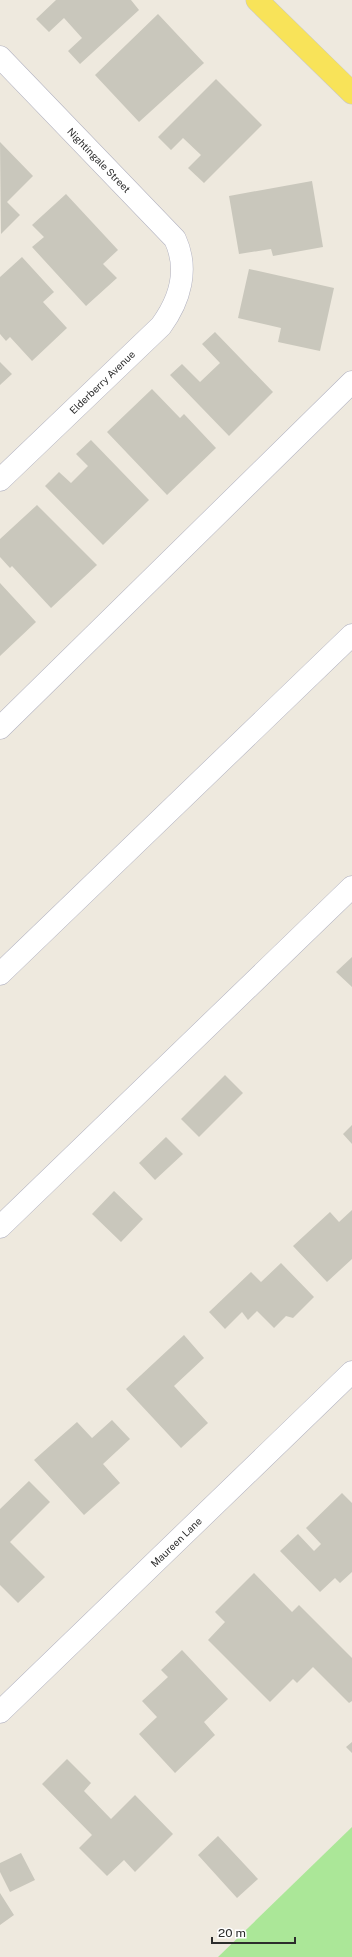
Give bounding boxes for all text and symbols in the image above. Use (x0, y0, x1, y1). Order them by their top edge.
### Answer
street label: Nightingale Street (65, 125, 133, 195)
street label: Elderberry Avenue (67, 348, 137, 416)
street label: Maureen Lane (148, 1514, 204, 1569)
scale bar (212, 1919, 295, 1945)
text: 20 m (218, 1926, 246, 1940)

